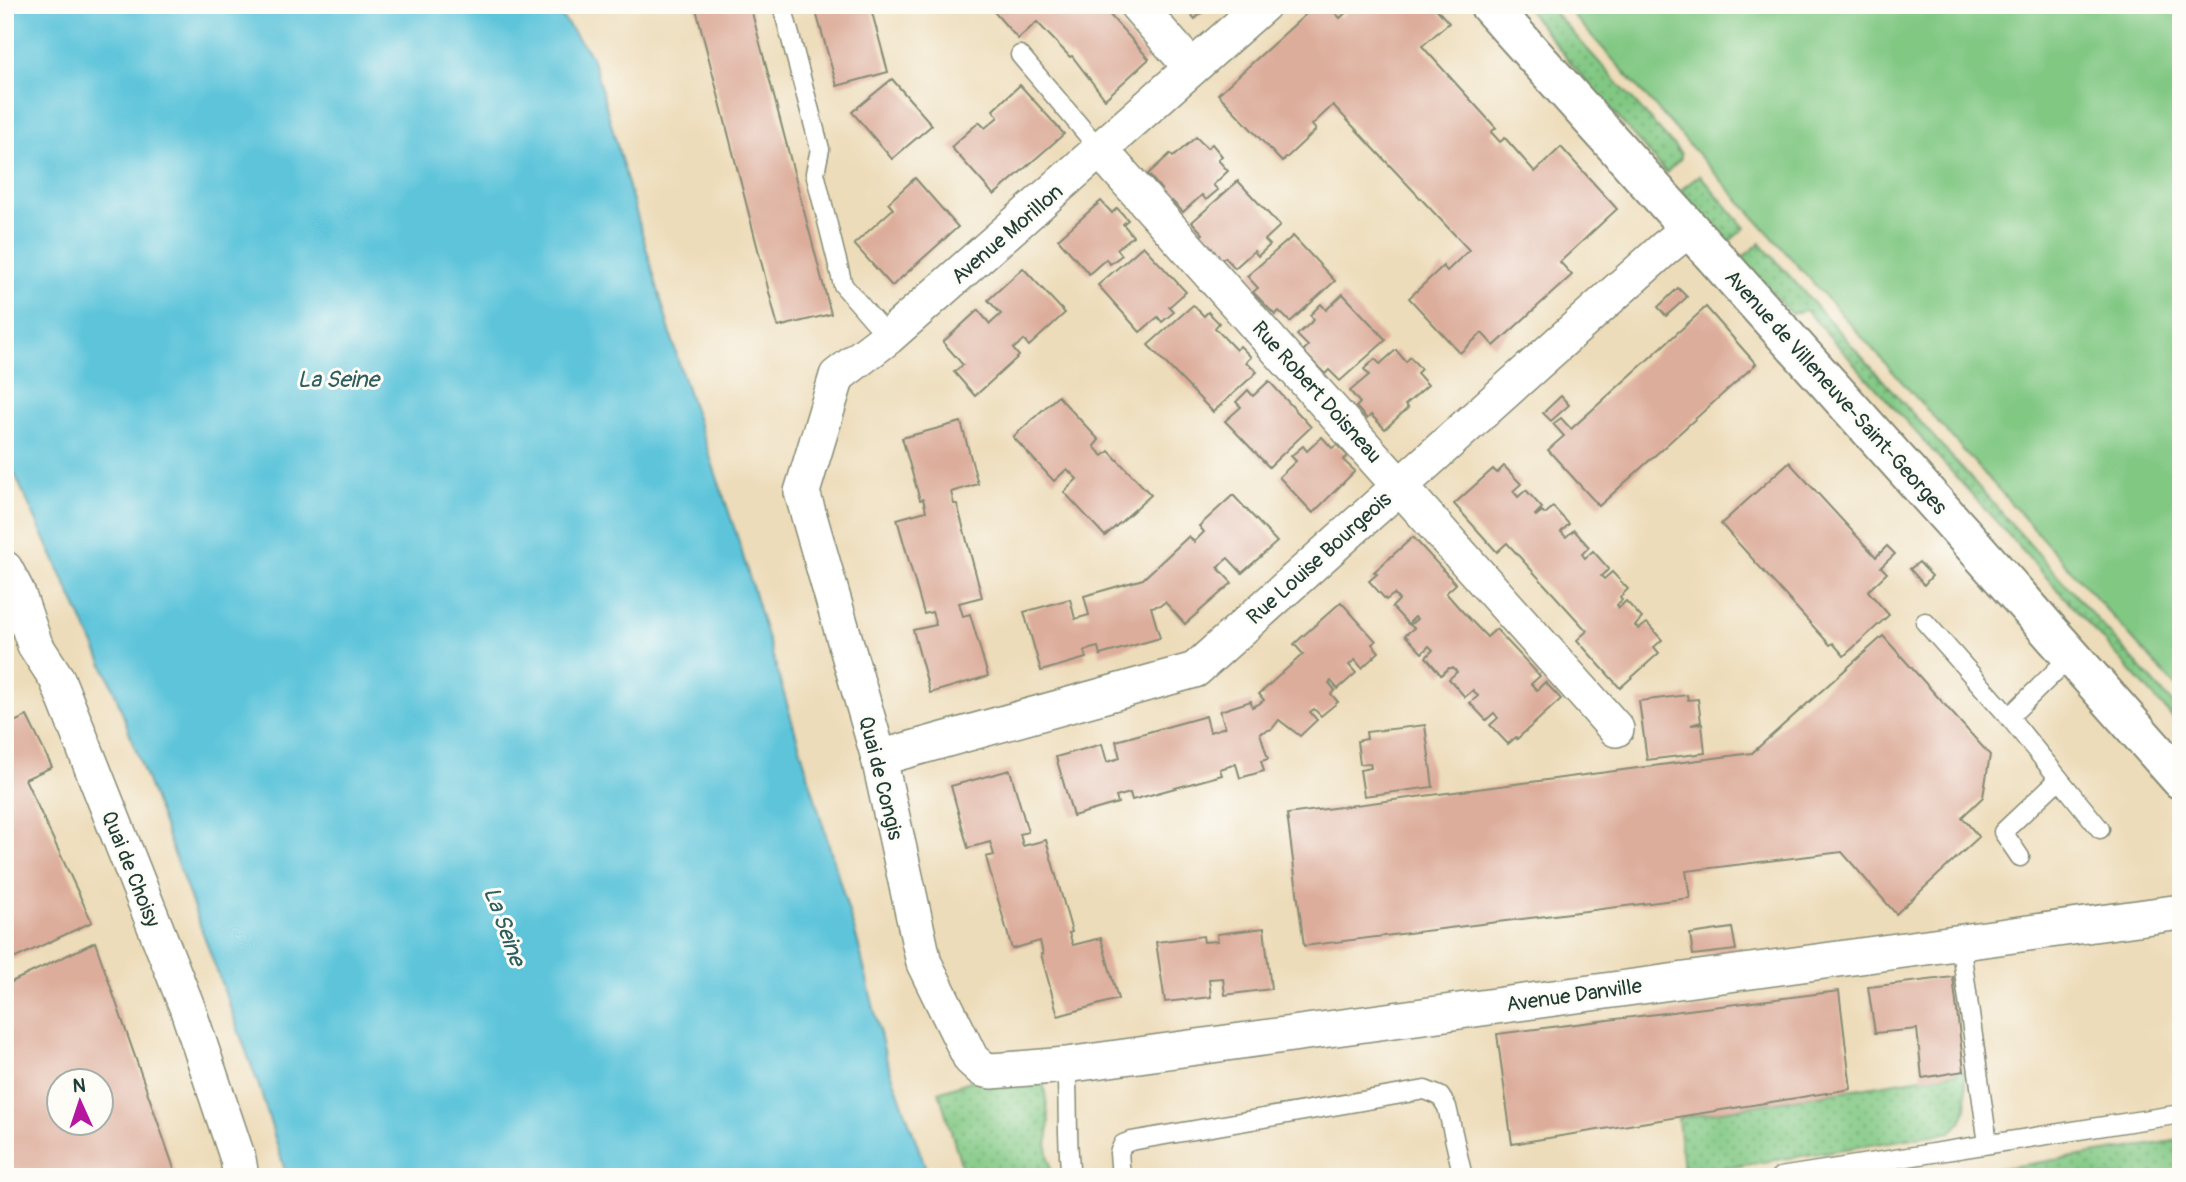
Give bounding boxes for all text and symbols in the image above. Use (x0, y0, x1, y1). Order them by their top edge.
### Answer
street label: Avenue Morillon (946, 178, 1069, 290)
street label: Avenue de Villeneuve-Saint-Georges (1718, 264, 1953, 521)
street label: Rue Robert Doisneau (1246, 316, 1388, 469)
water label: La Seine (297, 365, 381, 394)
street label: Rue Louise Bourgeois (1241, 486, 1398, 631)
street label: Quai de Congis (852, 713, 909, 843)
street label: Quai de Choisy (95, 807, 166, 931)
water label: La Seine (477, 883, 533, 972)
street label: Avenue Danville (1504, 973, 1644, 1018)
north arrow (46, 1066, 116, 1136)
text: N (72, 1074, 86, 1098)

